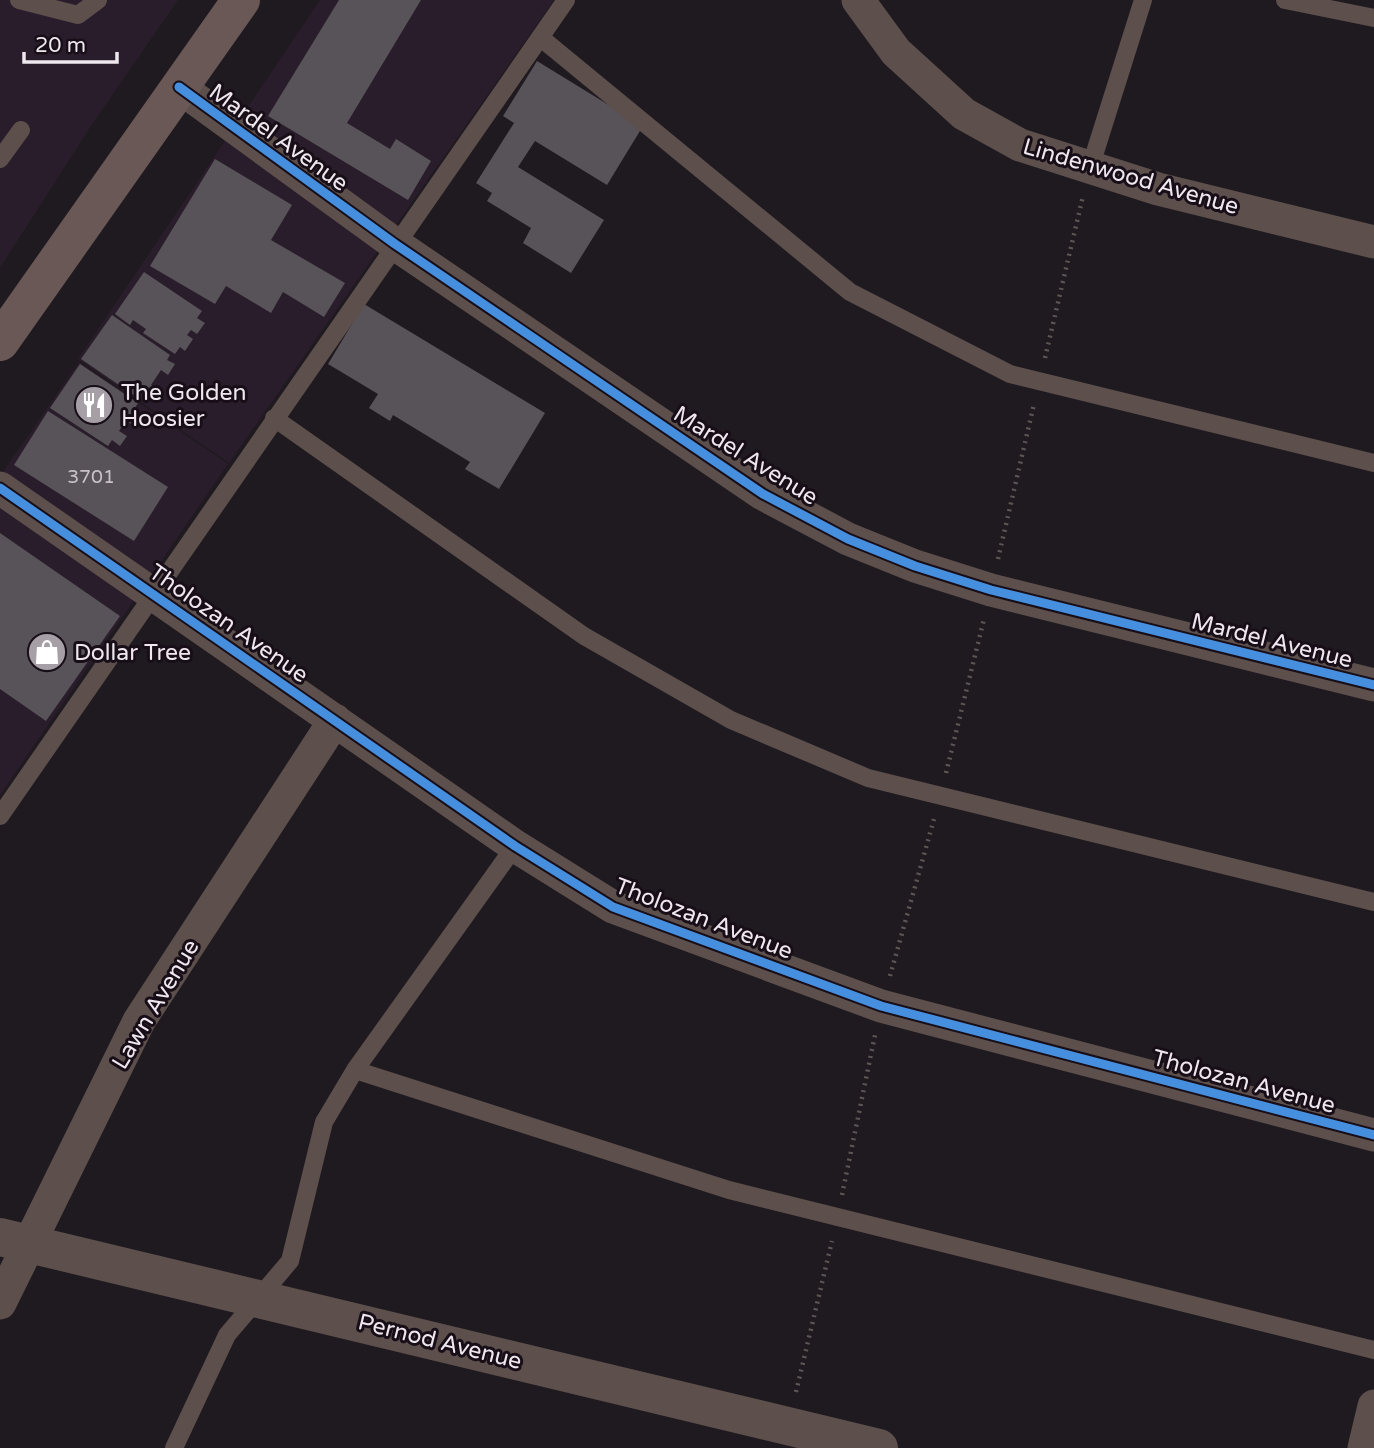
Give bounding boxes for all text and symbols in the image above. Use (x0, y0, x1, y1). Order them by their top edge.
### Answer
scale bar (24, 21, 117, 65)
text: 20 m (35, 33, 86, 58)
street label: Mardel Avenue (203, 78, 353, 198)
street label: Lindenwood Avenue (1020, 133, 1242, 221)
place label: The Golden Hoosier (121, 379, 247, 433)
restaurant icon: The Golden Hoosier (73, 384, 115, 426)
street label: Mardel Avenue (668, 400, 823, 511)
house number: 3701 (67, 466, 115, 488)
street label: Tholozan Avenue (143, 558, 314, 689)
street label: Mardel Avenue (1188, 607, 1355, 675)
shop icon: Dollar Tree (26, 631, 68, 673)
place label: Dollar Tree (74, 639, 191, 667)
street label: Tholozan Avenue (611, 872, 797, 966)
street label: Lawn Avenue (106, 935, 206, 1075)
street label: Tholozan Avenue (1149, 1044, 1338, 1120)
street label: Pernod Avenue (355, 1308, 525, 1376)

